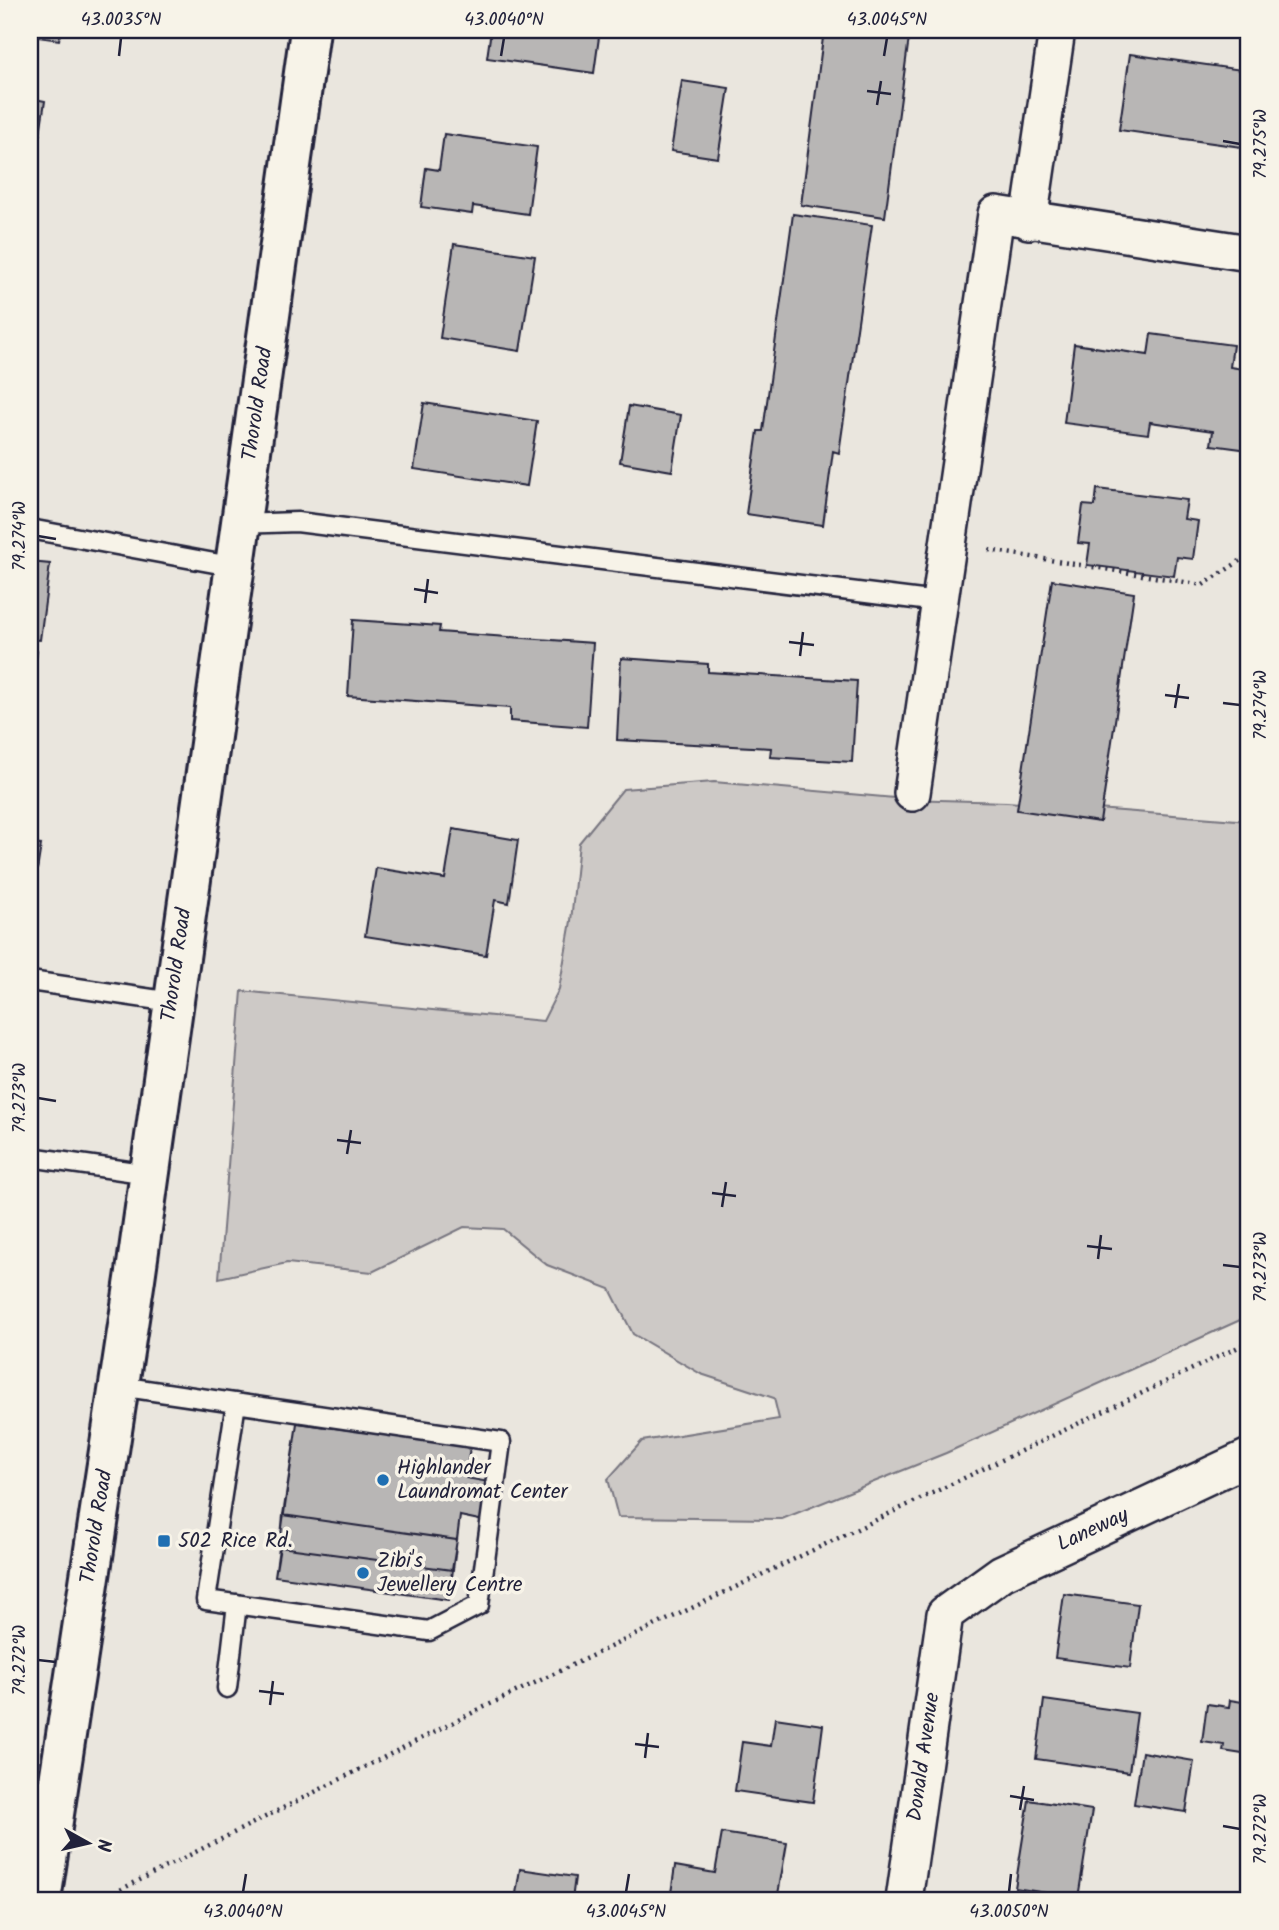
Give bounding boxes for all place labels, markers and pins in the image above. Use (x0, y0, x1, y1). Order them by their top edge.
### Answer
place label: Highlander Laundromat Center (397, 1452, 568, 1509)
marker: Highlander Laundromat Center (375, 1472, 391, 1488)
place label: 502 Rice Rd. (178, 1525, 293, 1558)
marker: 502 Rice Rd. (156, 1533, 172, 1549)
place label: Zibi's Jewellery Centre (377, 1545, 523, 1602)
marker: Zibi's Jewellery Centre (355, 1565, 371, 1581)

